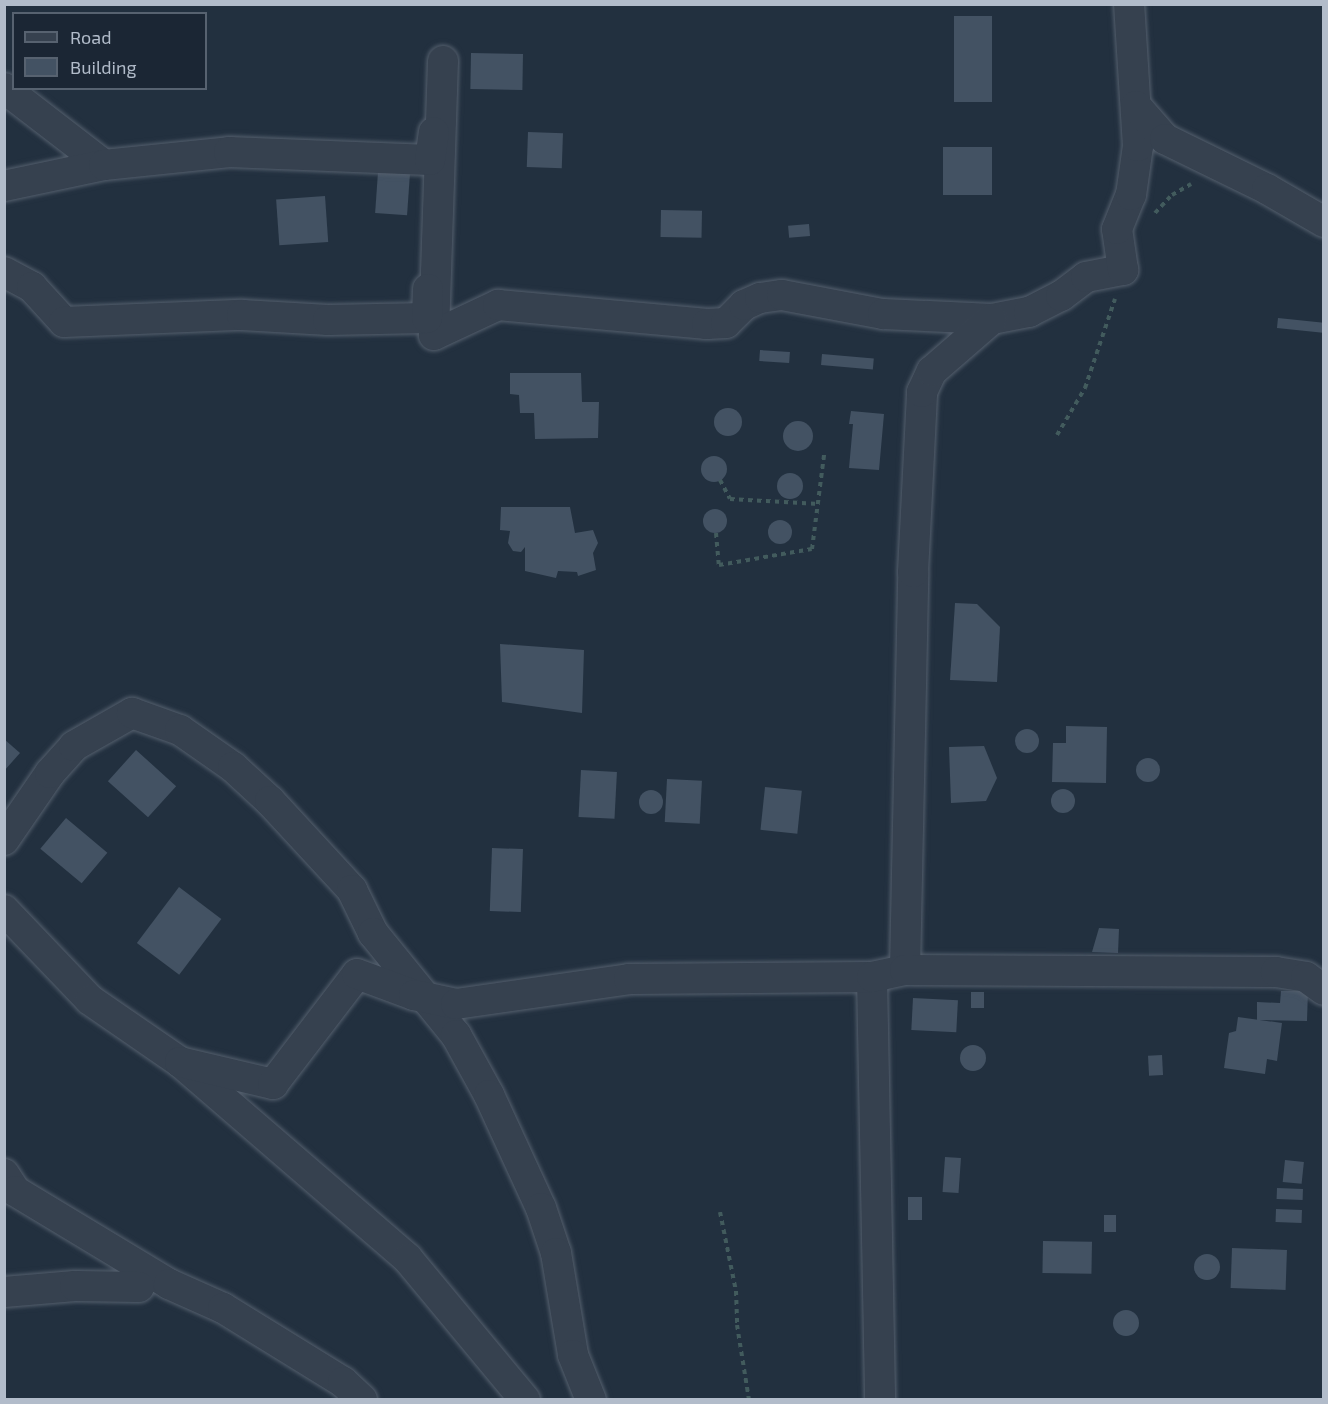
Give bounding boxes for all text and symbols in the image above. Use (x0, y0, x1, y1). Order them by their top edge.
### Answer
legend (12, 12, 207, 90)
text: Road (70, 26, 111, 48)
text: Building (70, 56, 137, 78)

